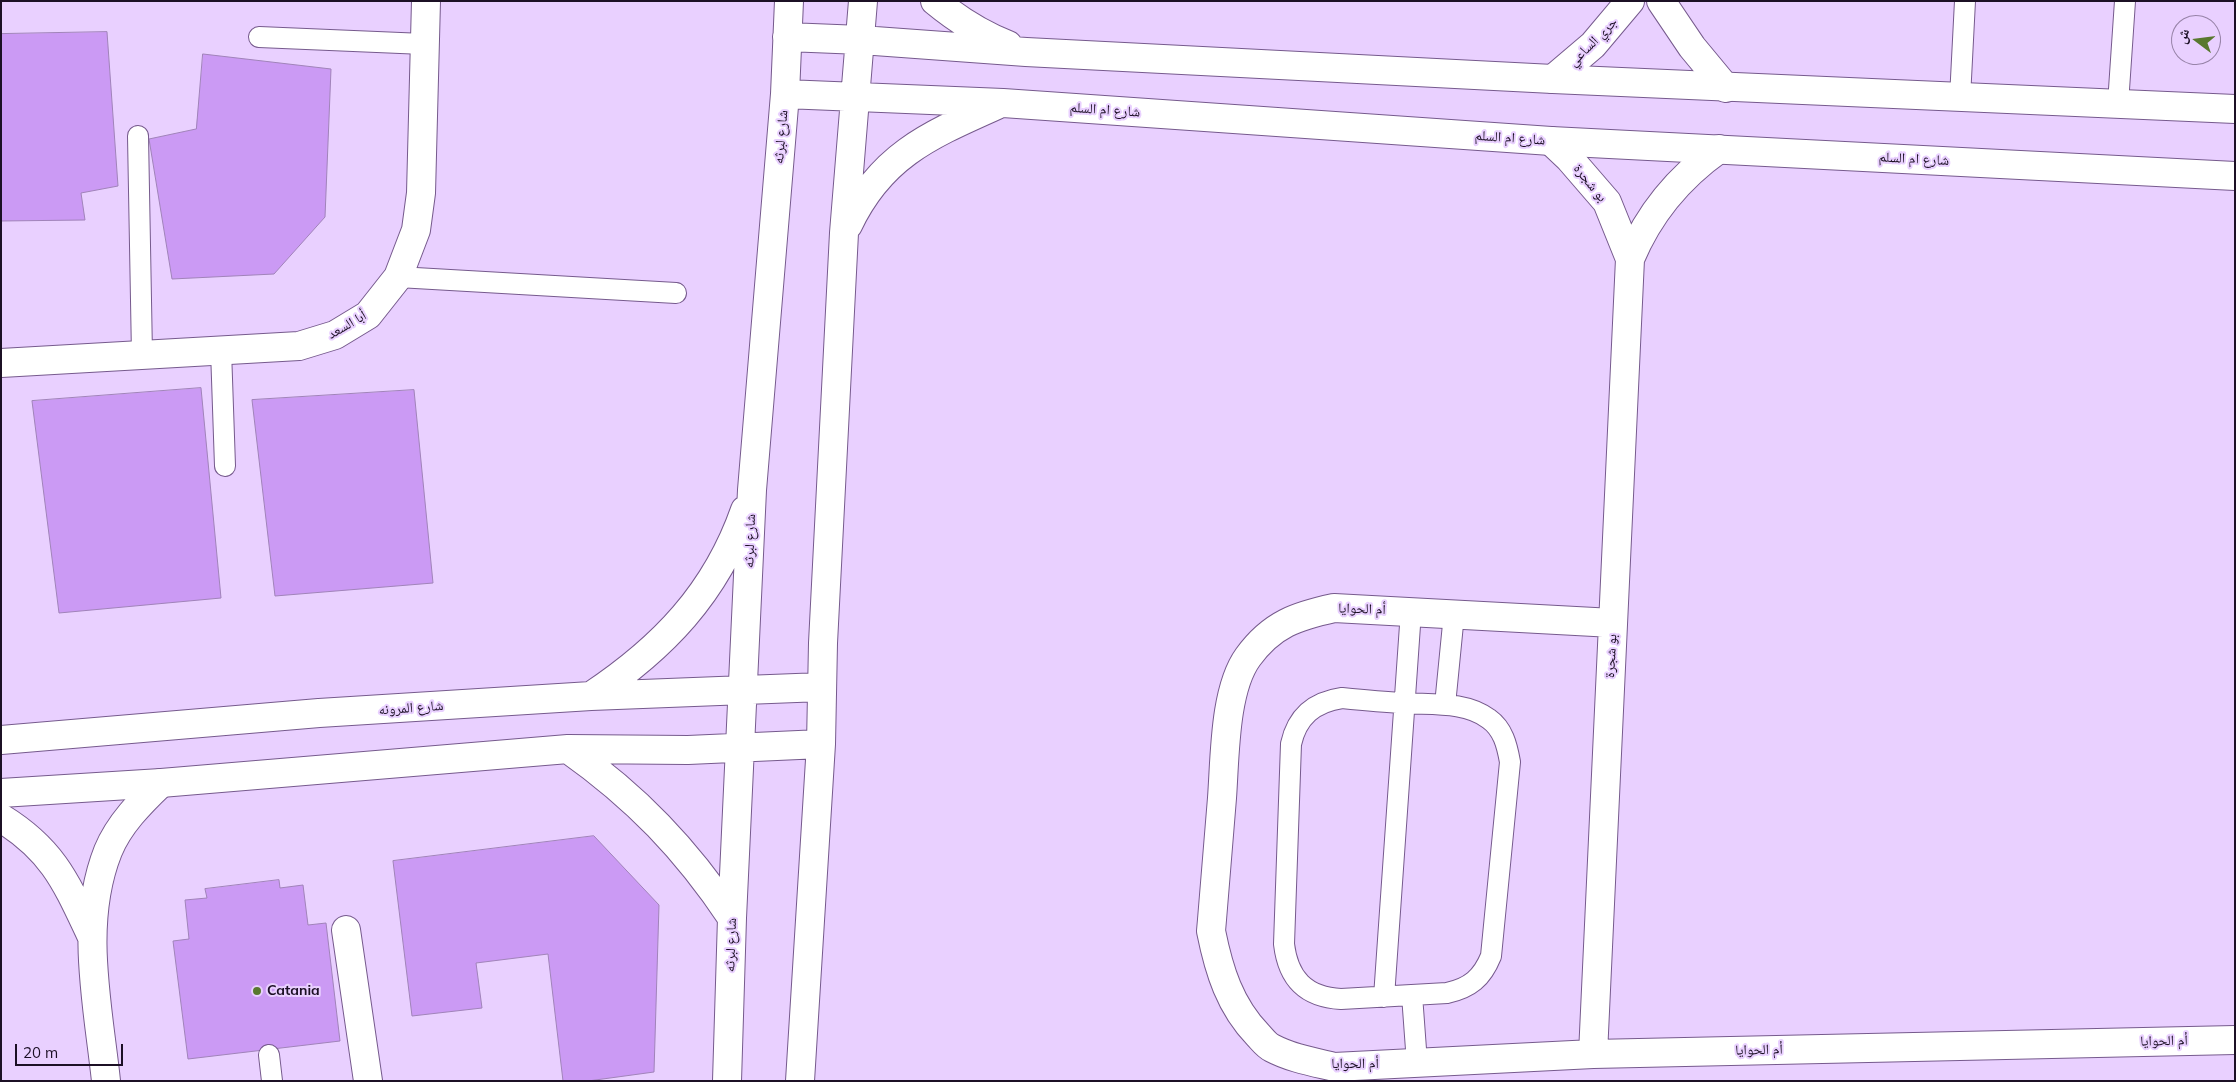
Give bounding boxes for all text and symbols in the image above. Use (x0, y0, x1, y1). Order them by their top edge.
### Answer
street label: جري الساعي (1565, 14, 1621, 70)
north arrow (2171, 15, 2221, 65)
text: ش (2172, 27, 2193, 46)
street label: شارع ام السلم (1069, 99, 1141, 121)
street label: شارع لبرثه (770, 109, 792, 165)
street label: شارع ام السلم (1474, 127, 1546, 149)
street label: شارع ام السلم (1878, 149, 1950, 169)
street label: بو شجرة (1570, 161, 1610, 205)
street label: أبا السعد (324, 307, 370, 343)
street label: شارع لبرثه (741, 514, 759, 568)
street label: أم الحوايا (1338, 600, 1386, 618)
street label: بو شجرة (1601, 634, 1621, 678)
street label: شارع المرونه (378, 697, 444, 719)
street label: شارع لبرثه (722, 918, 740, 972)
place label: Catania (267, 983, 320, 999)
marker: Catania (251, 985, 263, 997)
street label: أم الحوايا (2140, 1032, 2188, 1050)
scale bar (18, 1034, 125, 1066)
street label: أم الحوايا (1735, 1041, 1783, 1059)
text: 20 m (23, 1043, 58, 1062)
street label: أم الحوايا (1331, 1056, 1379, 1072)

